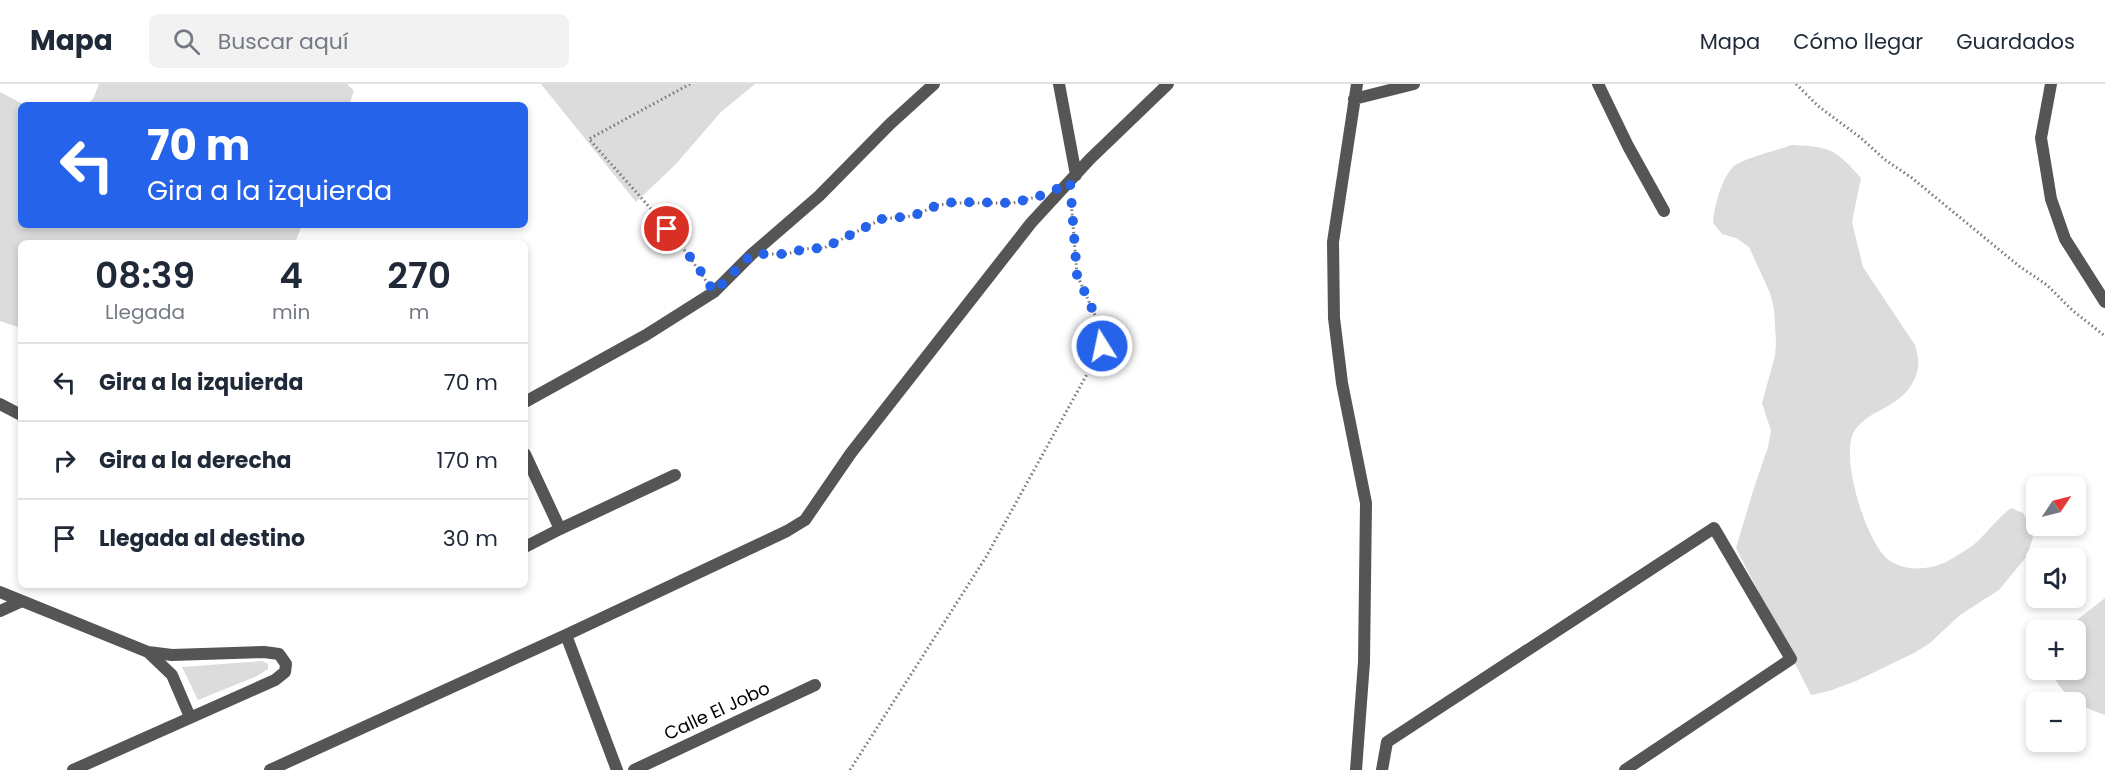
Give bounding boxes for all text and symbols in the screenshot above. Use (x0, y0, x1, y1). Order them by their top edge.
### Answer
search box (149, 14, 569, 68)
text: Mapa (30, 21, 113, 60)
icon: search (170, 25, 203, 58)
text: Buscar aquí (218, 26, 348, 57)
text: Mapa (1700, 27, 1760, 56)
text: Cómo llegar (1793, 27, 1923, 56)
text: Guardados (1956, 27, 2075, 56)
text: 70 m (147, 116, 250, 175)
icon: left (48, 126, 126, 204)
text: Gira a la izquierda (147, 172, 392, 209)
pin (641, 203, 692, 254)
icon: arrive (650, 212, 683, 245)
text: 08:39 (95, 250, 195, 301)
text: 4 (279, 250, 303, 301)
text: 270 (387, 250, 451, 301)
text: Llegada (105, 298, 185, 326)
text: min (272, 298, 310, 326)
text: m (409, 298, 429, 326)
position arrow (1070, 314, 1134, 378)
icon: left (48, 366, 81, 399)
text: Gira a la izquierda (99, 367, 303, 398)
text: 70 m (444, 367, 498, 398)
icon: right (48, 444, 81, 477)
text: Gira a la derecha (99, 445, 292, 476)
text: 170 m (437, 445, 498, 476)
north arrow (2026, 476, 2086, 536)
map controls (2026, 476, 2086, 752)
icon: arrive (48, 522, 81, 555)
text: Llegada al destino (99, 523, 305, 554)
text: 30 m (443, 523, 498, 554)
button: sound (2026, 548, 2086, 608)
button: + (2026, 620, 2086, 680)
street label: Calle El Jobo (660, 675, 774, 746)
button: − (2026, 692, 2086, 752)

